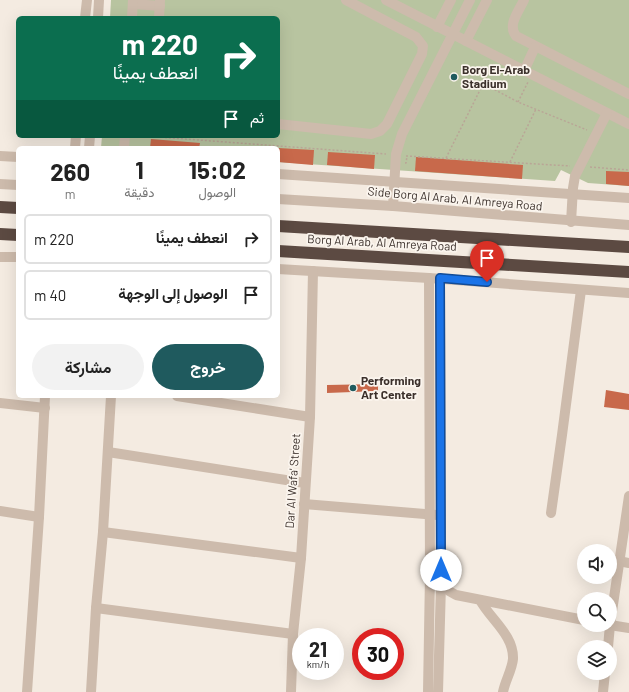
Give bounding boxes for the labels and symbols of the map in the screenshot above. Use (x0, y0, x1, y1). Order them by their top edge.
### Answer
place label: Borg El-Arab Stadium (462, 62, 530, 90)
marker: Borg El-Arab Stadium (449, 72, 459, 82)
street label: Side Borg Al Arab, Al Amreya Road (367, 183, 543, 213)
street label: Borg Al Arab, Al Amreya Road (307, 231, 457, 253)
pin (470, 241, 504, 282)
place label: Performing Art Center (361, 373, 421, 401)
marker: Performing Art Center (348, 383, 358, 393)
street label: Dar Al Wafa' Street (282, 433, 302, 529)
position arrow (420, 549, 462, 591)
speed limit sign: 30 (352, 628, 404, 680)

